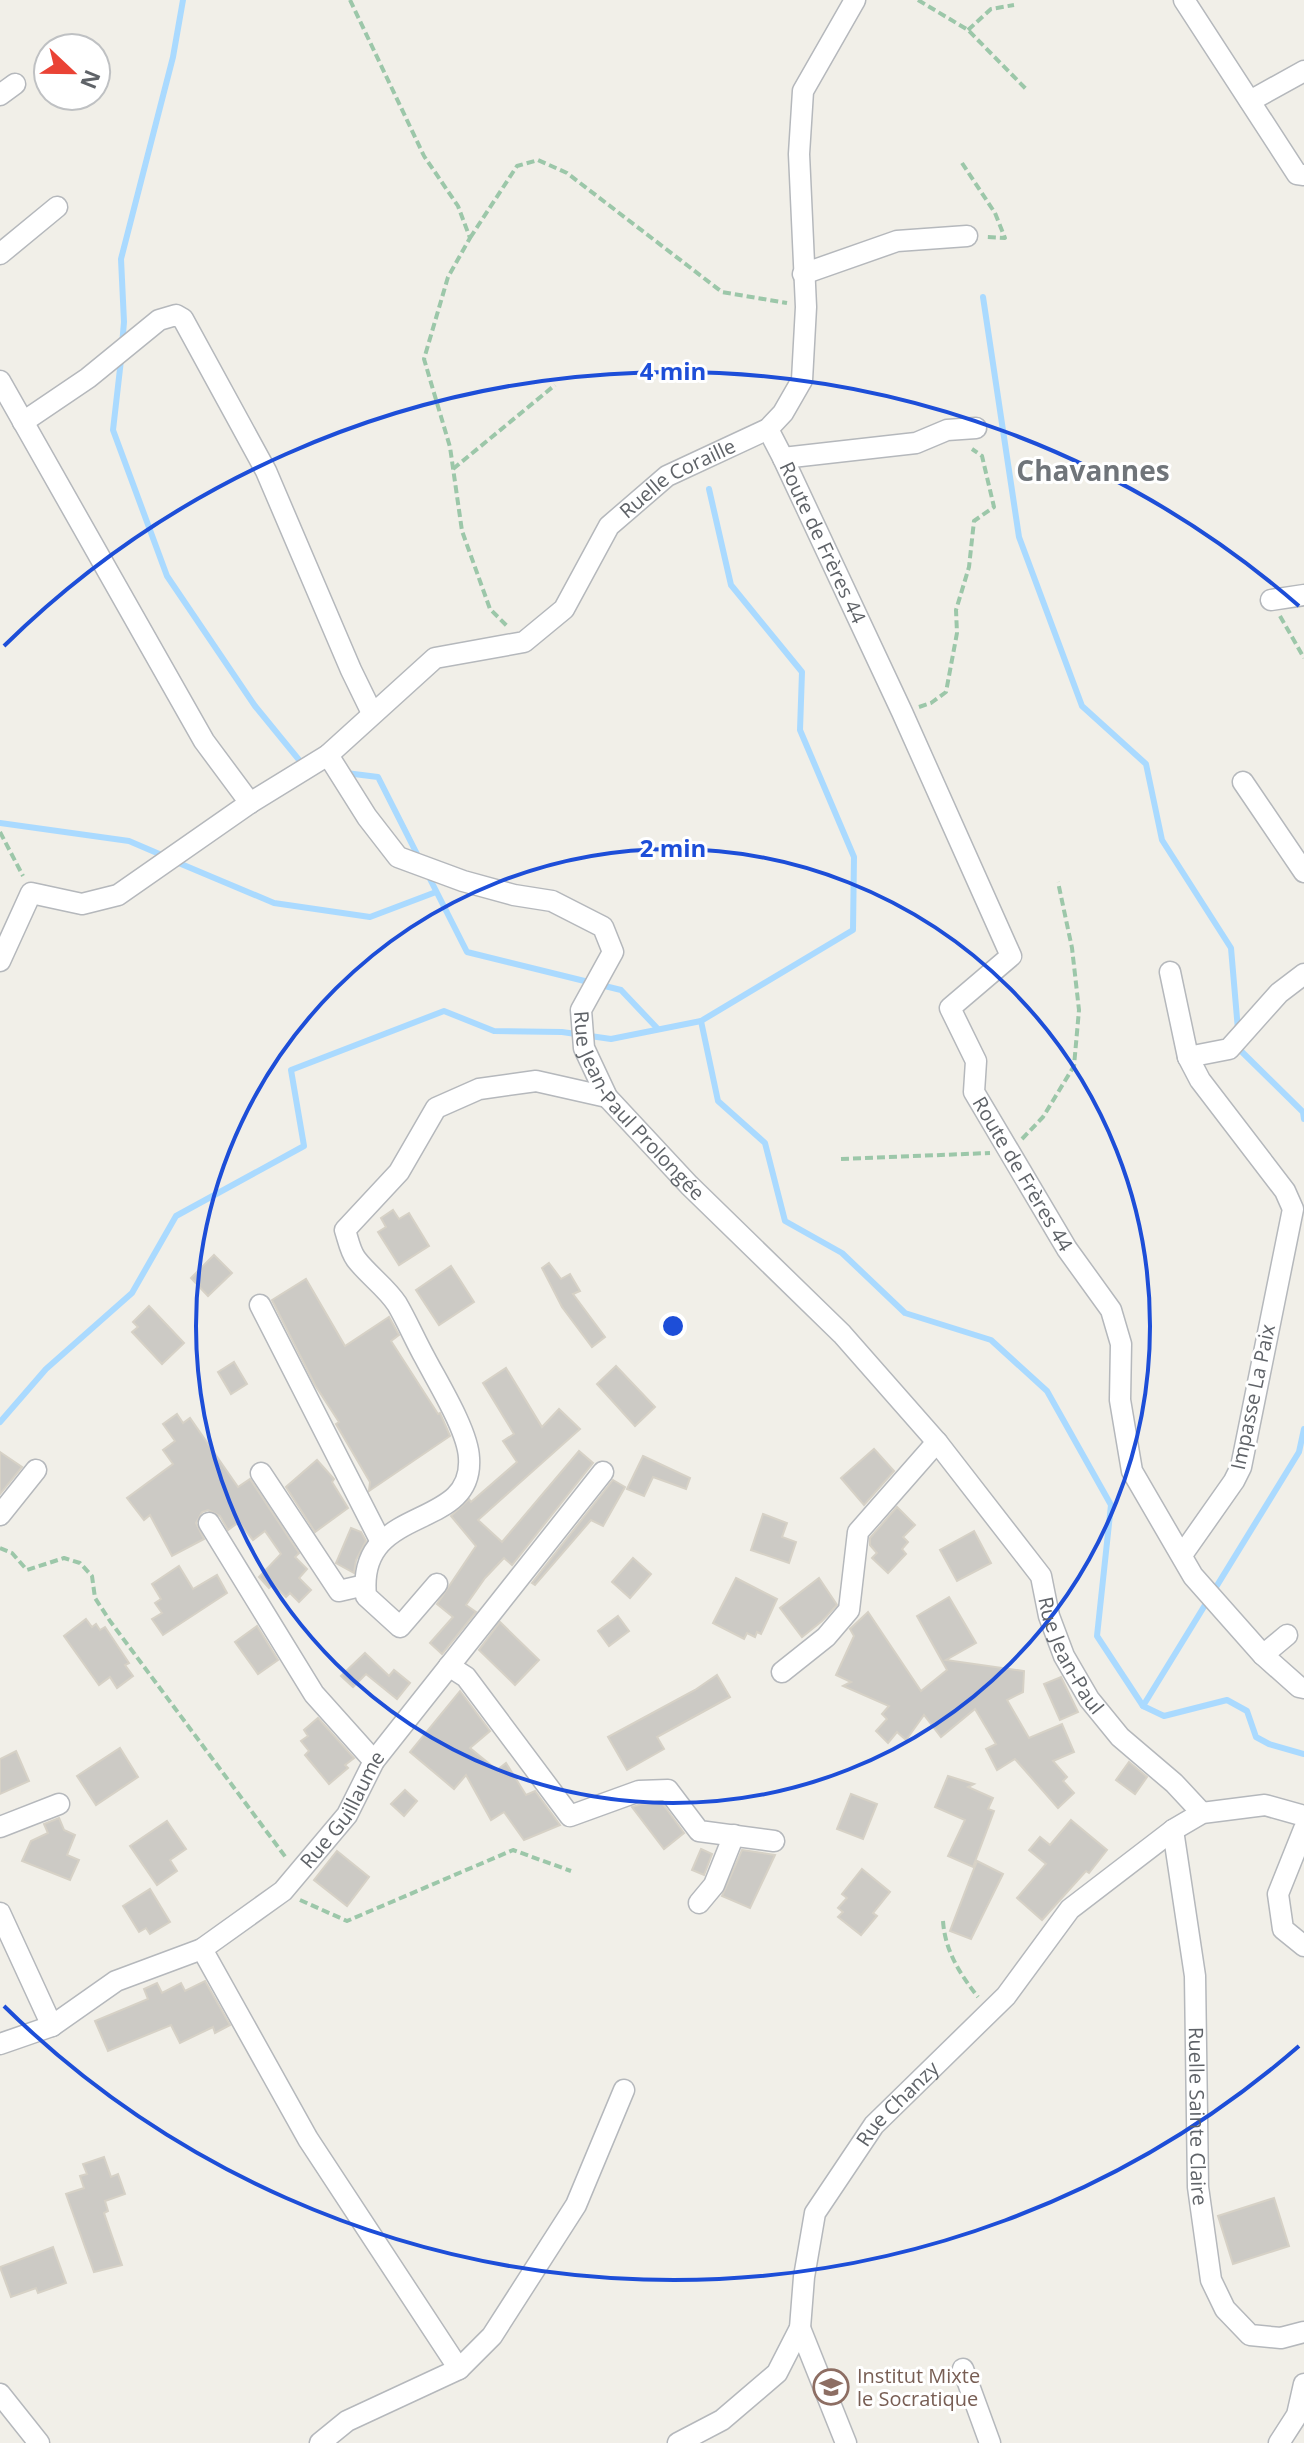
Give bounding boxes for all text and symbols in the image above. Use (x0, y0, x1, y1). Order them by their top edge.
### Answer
north arrow (32, 32, 112, 112)
text: N (74, 66, 109, 94)
text: 4 min (640, 354, 706, 387)
street label: Ruelle Coraille (613, 432, 740, 524)
district label: Chavannes (1016, 451, 1170, 489)
street label: Route de Frères 44 (774, 457, 873, 628)
text: 2 min (640, 831, 706, 864)
street label: Rue Jean-Paul Prolongée (568, 1010, 711, 1206)
street label: Route de Frères 44 (967, 1091, 1080, 1257)
centre of rings (659, 1312, 687, 1340)
street label: Impasse La Paix (1224, 1321, 1281, 1472)
street label: Rue Jean-Paul (1032, 1594, 1110, 1720)
street label: Rue Guillaume (294, 1745, 390, 1874)
street label: Ruelle Sainte Claire (1183, 2027, 1214, 2207)
street label: Rue Chanzy (850, 2054, 945, 2151)
place label: Institut Mixte le Socratique (857, 2362, 980, 2412)
school or university icon: Institut Mixte le Socratique (812, 2368, 850, 2406)

